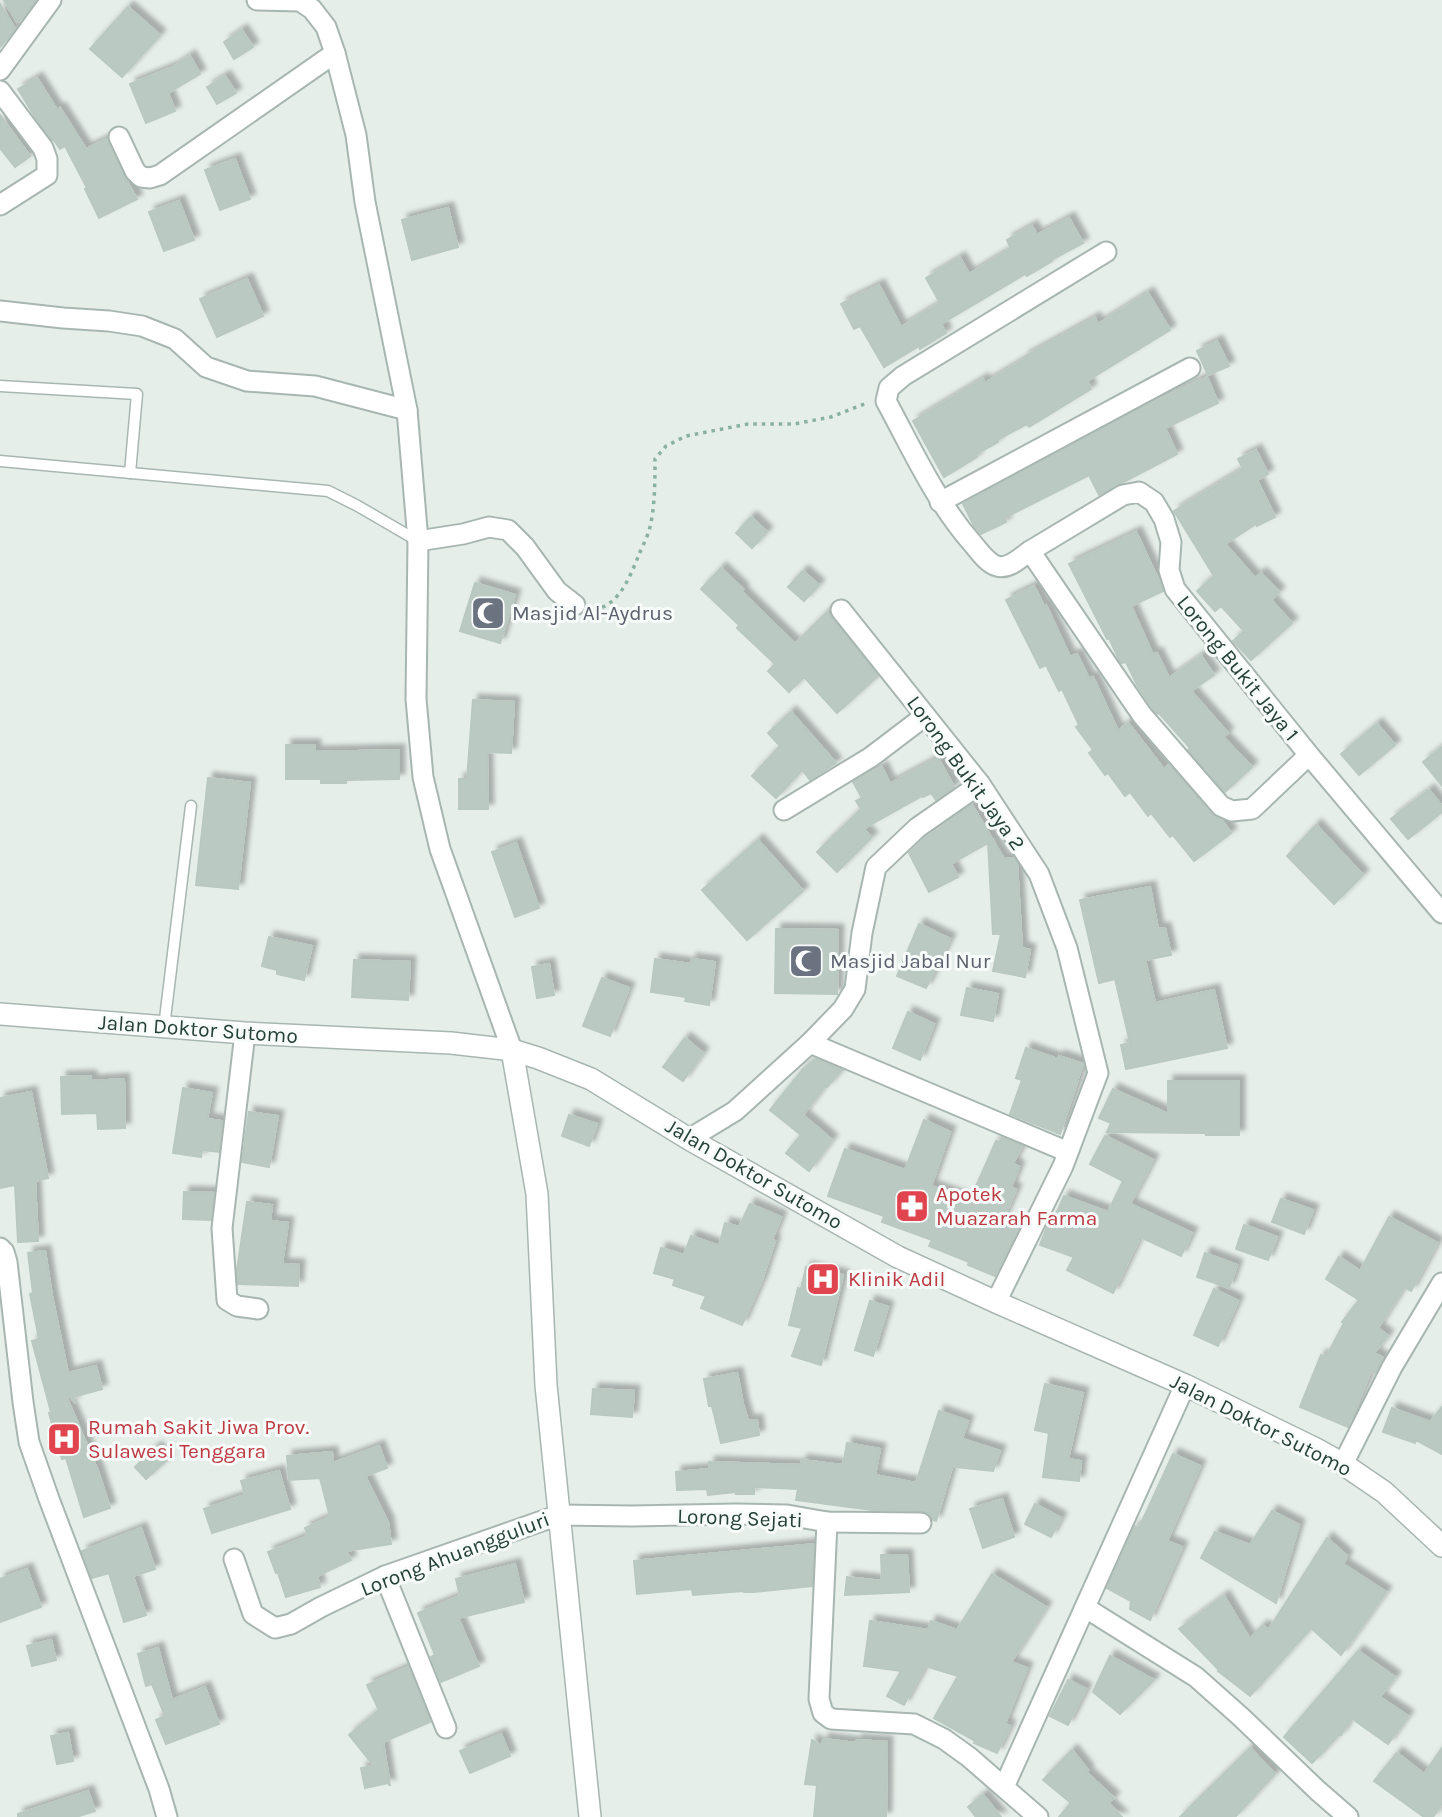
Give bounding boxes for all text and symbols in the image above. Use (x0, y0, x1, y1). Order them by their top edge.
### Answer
street label: Lorong Bukit Jaya 1 (1172, 591, 1304, 745)
mosque icon: Masjid Al-Aydrus (469, 594, 507, 632)
place label: Masjid Al-Aydrus (512, 601, 673, 625)
street label: Lorong Bukit Jaya 2 (902, 691, 1030, 855)
mosque icon: Masjid Jabal Nur (787, 942, 825, 980)
place label: Masjid Jabal Nur (830, 949, 991, 973)
street label: Jalan Doktor Sutomo (97, 1010, 299, 1048)
street label: Jalan Doktor Sutomo (661, 1114, 847, 1234)
place label: Apotek Muazarah Farma (936, 1182, 1097, 1230)
pharmacy icon: Apotek Muazarah Farma (893, 1187, 931, 1225)
hospital icon: Klinik Adil (804, 1260, 842, 1298)
place label: Klinik Adil (848, 1267, 945, 1291)
street label: Jalan Doktor Sutomo (1166, 1369, 1356, 1481)
place label: Rumah Sakit Jiwa Prov. Sulawesi Tenggara (88, 1415, 309, 1463)
hospital icon: Rumah Sakit Jiwa Prov. Sulawesi Tenggara (45, 1420, 83, 1458)
street label: Lorong Sejati (677, 1504, 803, 1532)
street label: Lorong Ahuangguluri (357, 1507, 553, 1601)

